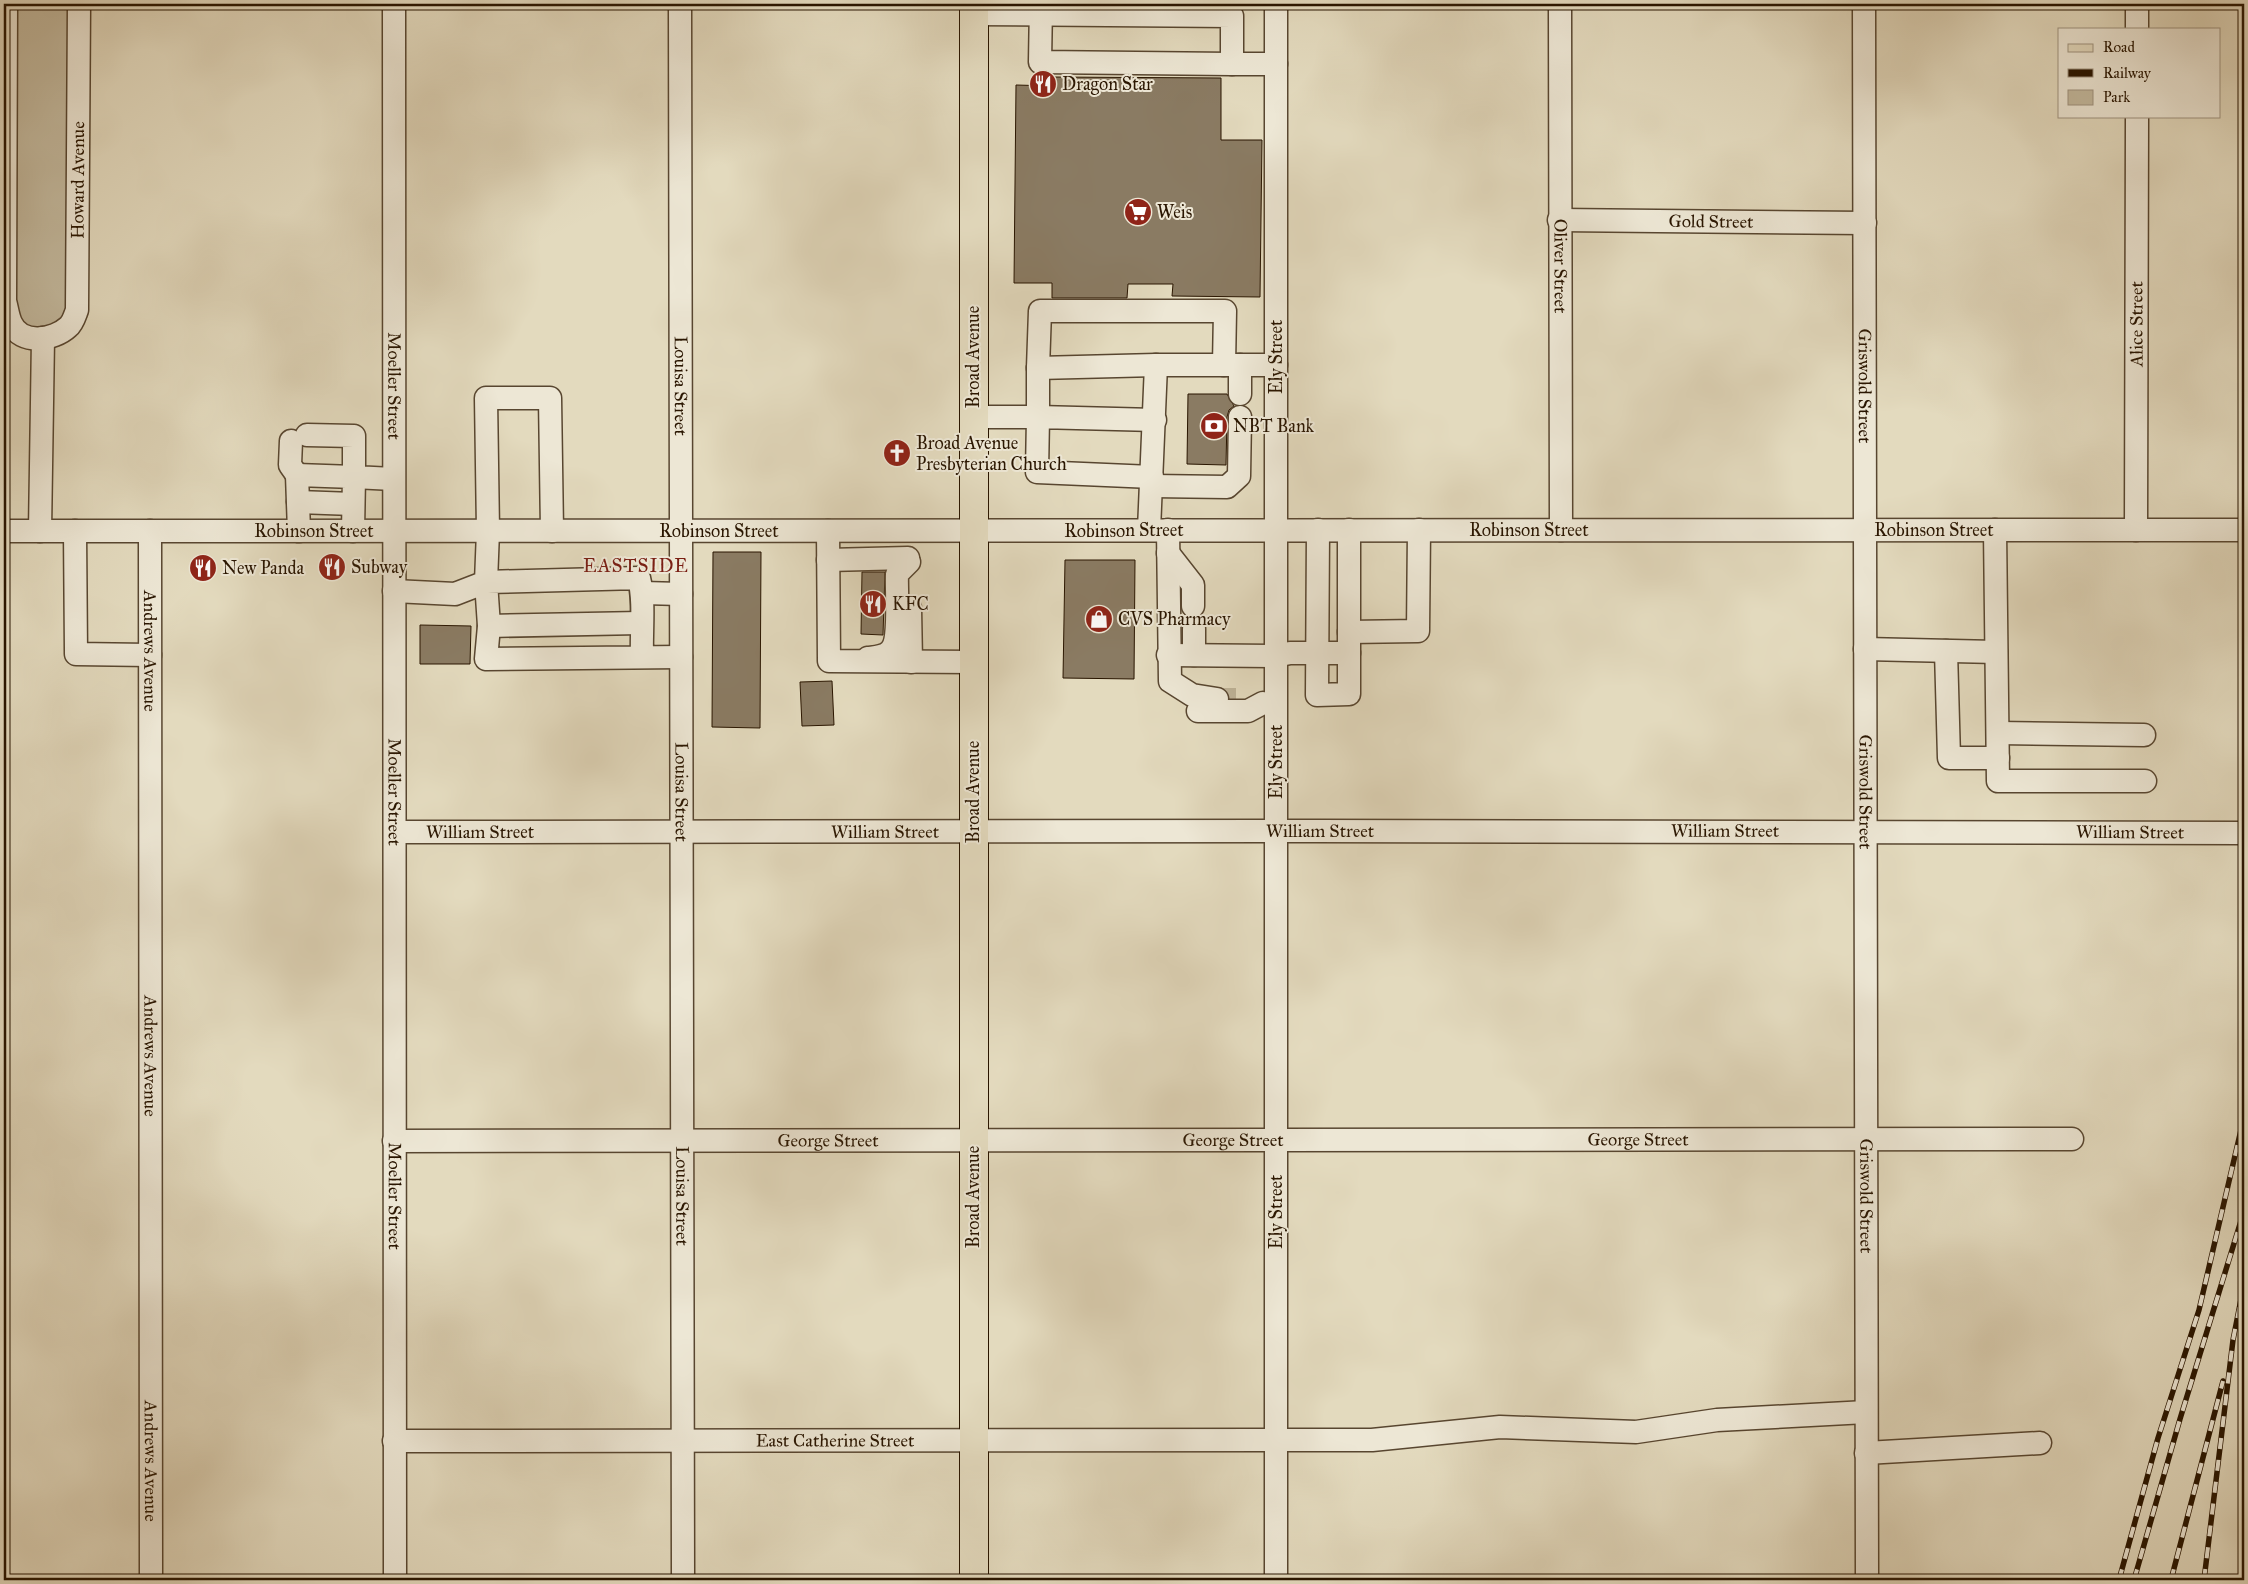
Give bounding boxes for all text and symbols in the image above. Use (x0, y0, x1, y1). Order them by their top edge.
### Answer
legend (2058, 28, 2220, 118)
text: Road (2103, 38, 2135, 56)
text: Railway (2103, 64, 2152, 82)
restaurant icon: Dragon Star (1028, 69, 1058, 99)
place label: Dragon Star (1062, 73, 1153, 96)
text: Park (2103, 88, 2130, 106)
street label: Howard Avenue (66, 121, 89, 239)
supermarket icon: Weis (1123, 197, 1153, 227)
place label: Weis (1157, 201, 1192, 223)
street label: Gold Street (1668, 210, 1754, 233)
street label: Oliver Street (1549, 219, 1572, 314)
street label: Alice Street (2125, 281, 2148, 368)
street label: Broad Avenue (962, 306, 984, 408)
street label: Ely Street (1265, 319, 1287, 394)
street label: Griswold Street (1854, 329, 1876, 444)
street label: Moeller Street (383, 332, 405, 440)
street label: Louisa Street (670, 336, 692, 437)
bank icon: NBT Bank (1199, 411, 1229, 441)
place label: NBT Bank (1233, 415, 1315, 437)
place label: Broad Avenue Presbyterian Church (916, 432, 1067, 475)
church icon: Broad Avenue Presbyterian Church (882, 438, 912, 468)
street label: Robinson Street (1064, 519, 1184, 542)
street label: Robinson Street (1469, 519, 1589, 541)
street label: Robinson Street (1874, 519, 1994, 541)
street label: Robinson Street (254, 520, 374, 542)
street label: Robinson Street (659, 520, 779, 542)
restaurant icon: Subway (317, 552, 347, 582)
restaurant icon: New Panda (188, 553, 218, 583)
district label: EASTSIDE (583, 554, 689, 577)
place label: Subway (351, 556, 408, 578)
place label: New Panda (222, 557, 304, 579)
street label: Andrews Avenue (139, 589, 161, 712)
restaurant icon: KFC (858, 589, 888, 619)
place label: KFC (892, 593, 929, 615)
shop icon: CVS Pharmacy (1084, 604, 1114, 634)
place label: CVS Pharmacy (1118, 608, 1231, 630)
street label: Ely Street (1265, 724, 1287, 799)
street label: Griswold Street (1854, 735, 1877, 850)
street label: Moeller Street (383, 738, 406, 846)
street label: Broad Avenue (962, 741, 984, 843)
street label: Louisa Street (670, 742, 693, 843)
street label: William Street (1266, 820, 1375, 842)
street label: William Street (1671, 820, 1780, 842)
street label: William Street (426, 821, 535, 843)
street label: William Street (831, 821, 940, 843)
street label: William Street (2076, 821, 2185, 844)
street label: Andrews Avenue (139, 994, 162, 1117)
street label: George Street (1587, 1128, 1689, 1152)
street label: George Street (777, 1129, 879, 1152)
street label: George Street (1182, 1129, 1284, 1152)
street label: Griswold Street (1855, 1139, 1877, 1254)
street label: Moeller Street (384, 1142, 406, 1250)
street label: Louisa Street (671, 1146, 693, 1247)
street label: Broad Avenue (962, 1146, 984, 1248)
street label: Ely Street (1265, 1174, 1287, 1249)
street label: Andrews Avenue (140, 1399, 162, 1522)
street label: East Catherine Street (756, 1429, 915, 1452)

